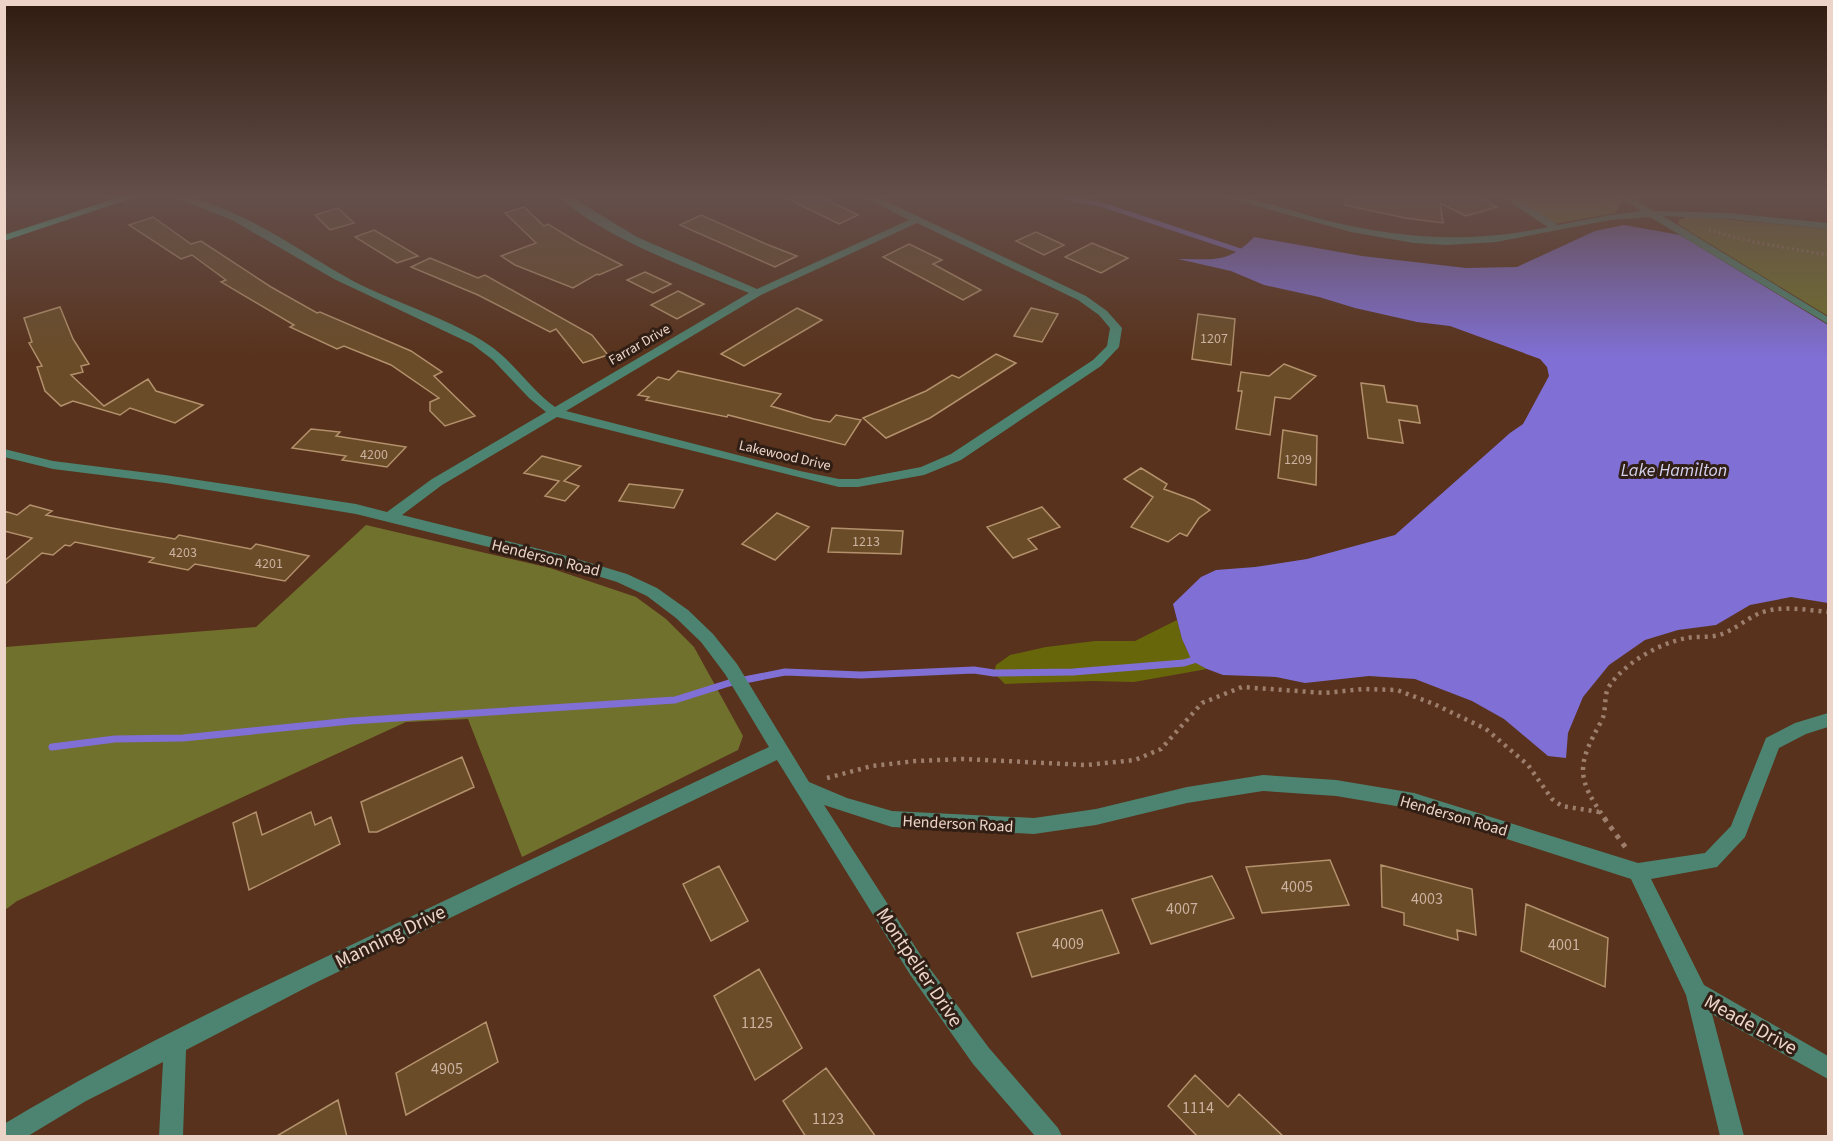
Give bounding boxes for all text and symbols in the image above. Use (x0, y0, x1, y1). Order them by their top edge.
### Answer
street label: Farrar Drive (605, 319, 674, 371)
house number: 1207 (1200, 329, 1228, 349)
street label: Lakewood Drive (737, 436, 833, 476)
house number: 4200 (360, 445, 388, 465)
house number: 1209 (1284, 450, 1312, 470)
water label: Lake Hamilton (1621, 458, 1727, 483)
house number: 1213 (852, 532, 880, 552)
street label: Henderson Road (489, 534, 602, 582)
house number: 4203 (169, 543, 197, 563)
house number: 4201 (255, 554, 283, 574)
street label: Henderson Road (1397, 790, 1510, 842)
street label: Henderson Road (902, 810, 1014, 838)
house number: 4005 (1281, 876, 1313, 898)
house number: 4003 (1411, 888, 1443, 910)
street label: Manning Drive (330, 898, 450, 976)
house number: 4007 (1166, 898, 1198, 920)
street label: Montpelier Drive (869, 902, 969, 1033)
house number: 4009 (1052, 933, 1084, 955)
house number: 4001 (1548, 934, 1580, 956)
street label: Meade Drive (1699, 988, 1802, 1062)
house number: 1125 (741, 1012, 773, 1034)
house number: 4905 (431, 1058, 463, 1080)
house number: 1114 (1182, 1097, 1214, 1119)
house number: 1123 (812, 1108, 844, 1130)

